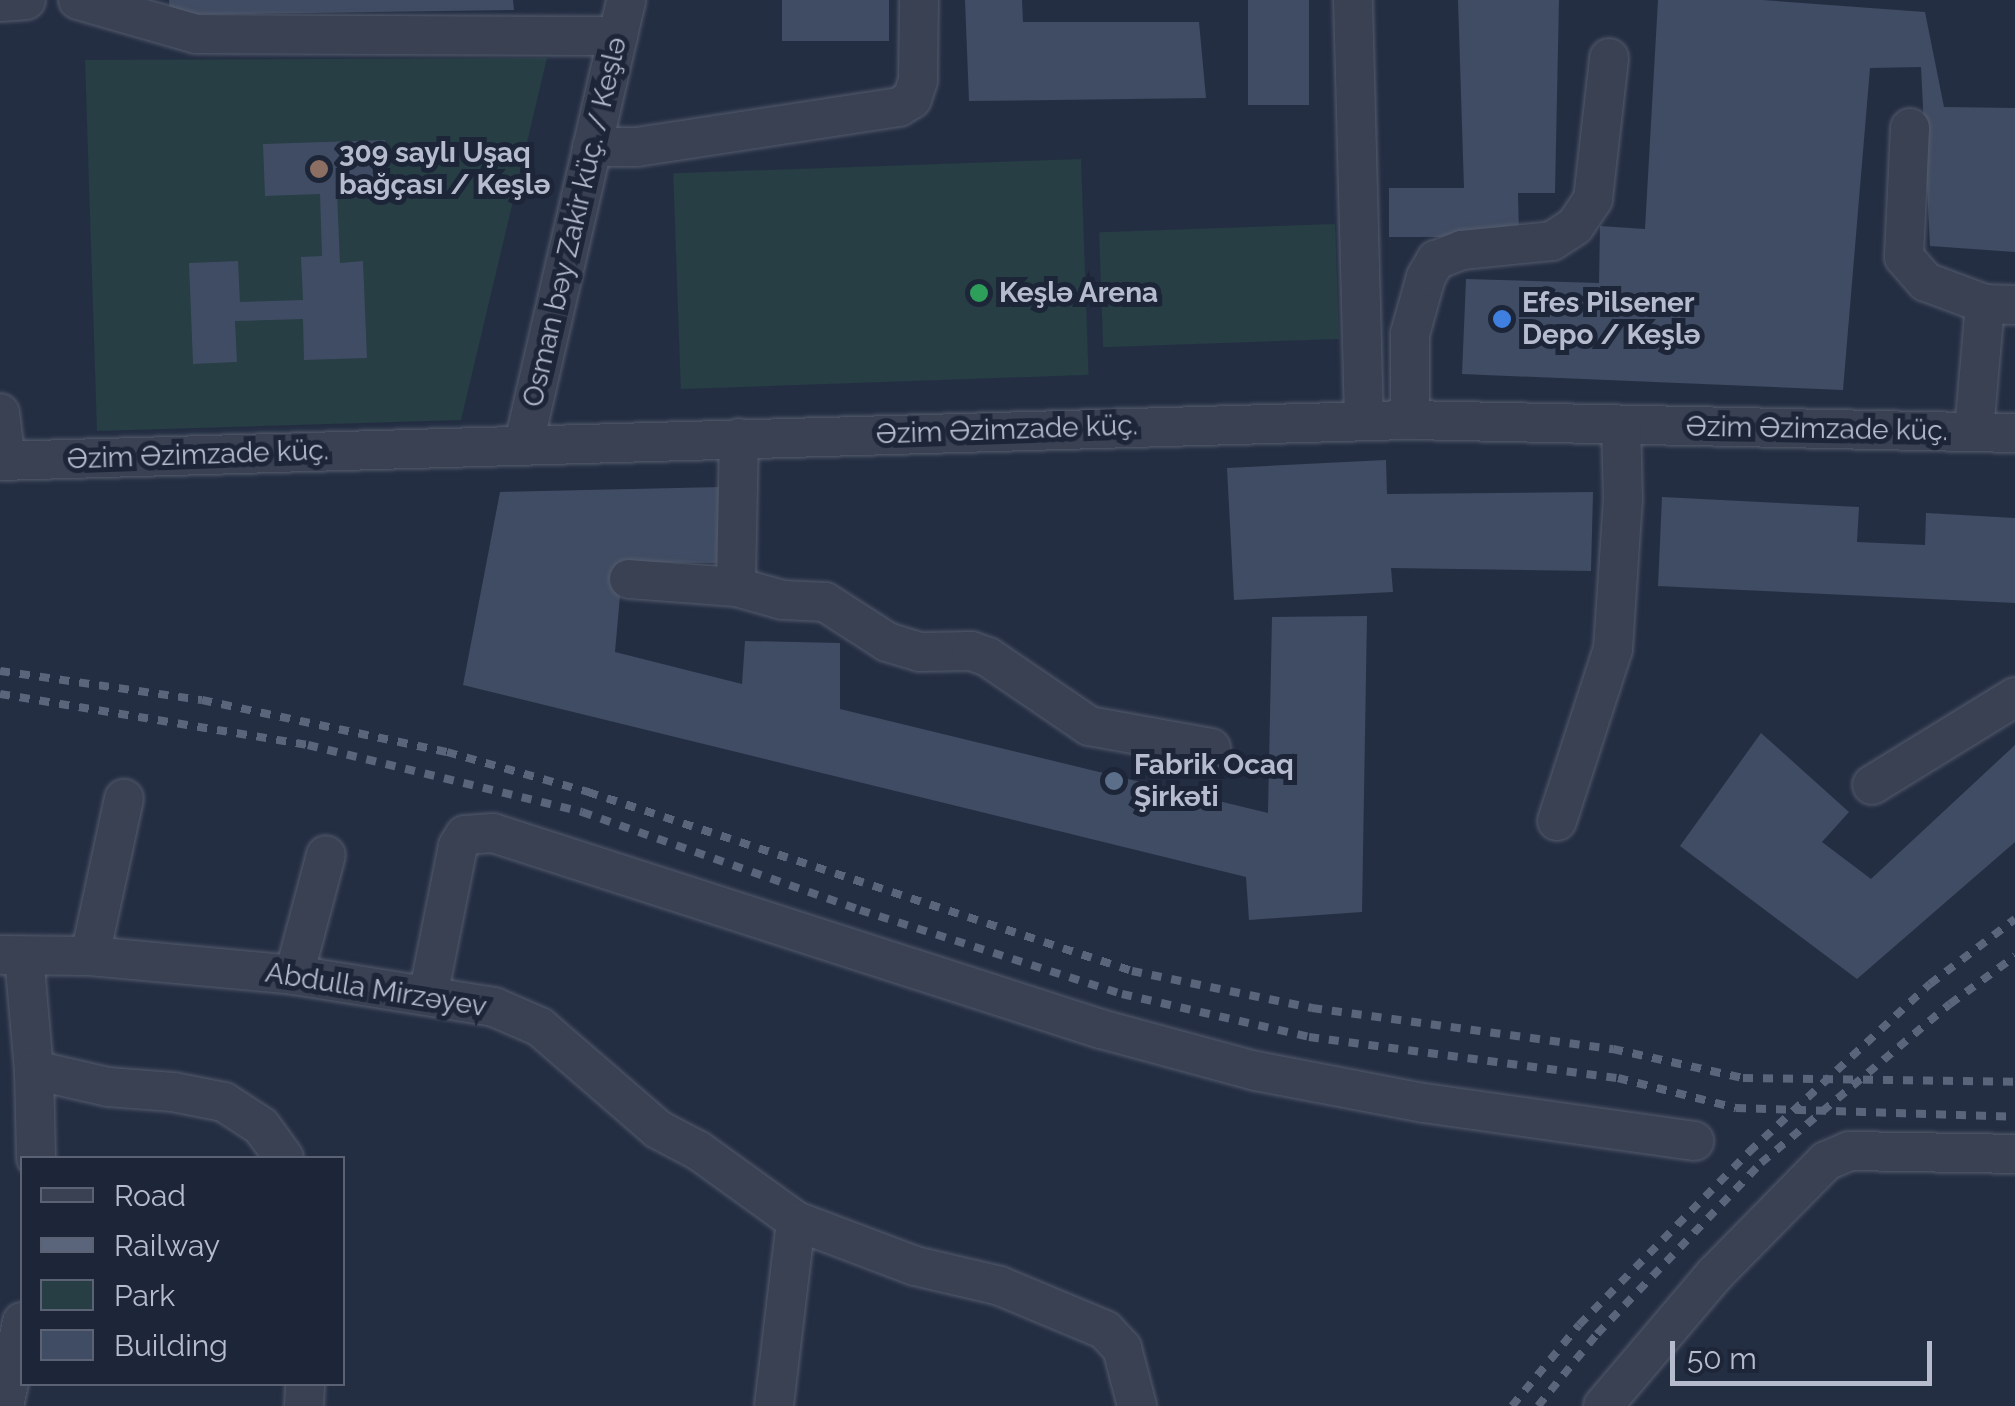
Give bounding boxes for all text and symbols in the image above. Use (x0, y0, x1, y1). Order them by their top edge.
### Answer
street label: Osman bəy Zakir küç. / Keşlə (516, 33, 634, 411)
place label: 309 saylı Uşaq bağçası / Keşlə (339, 136, 550, 202)
marker: 309 saylı Uşaq bağçası / Keşlə (308, 158, 330, 180)
place label: Keşlə Arena (999, 276, 1159, 310)
marker: Keşlə Arena (968, 282, 990, 304)
place label: Efes Pilsener Depo / Keşlə (1522, 286, 1701, 352)
marker: Efes Pilsener Depo / Keşlə (1491, 308, 1513, 330)
street label: Əzim Əzimzade küç. (876, 409, 1138, 451)
street label: Əzim Əzimzade küç. (1686, 410, 1948, 448)
street label: Əzim Əzimzade küç. (67, 434, 329, 476)
place label: Fabrik Ocaq Şirkəti (1134, 748, 1294, 814)
marker: Fabrik Ocaq Şirkəti (1103, 770, 1125, 792)
street label: Abdulla Mirzəyev (263, 956, 489, 1024)
legend (20, 1156, 345, 1386)
text: Road (114, 1178, 186, 1213)
text: Railway (114, 1228, 220, 1263)
text: Park (114, 1278, 175, 1313)
scale bar (1675, 1321, 1938, 1383)
text: Building (114, 1328, 228, 1363)
text: 50 m (1687, 1341, 1757, 1376)

